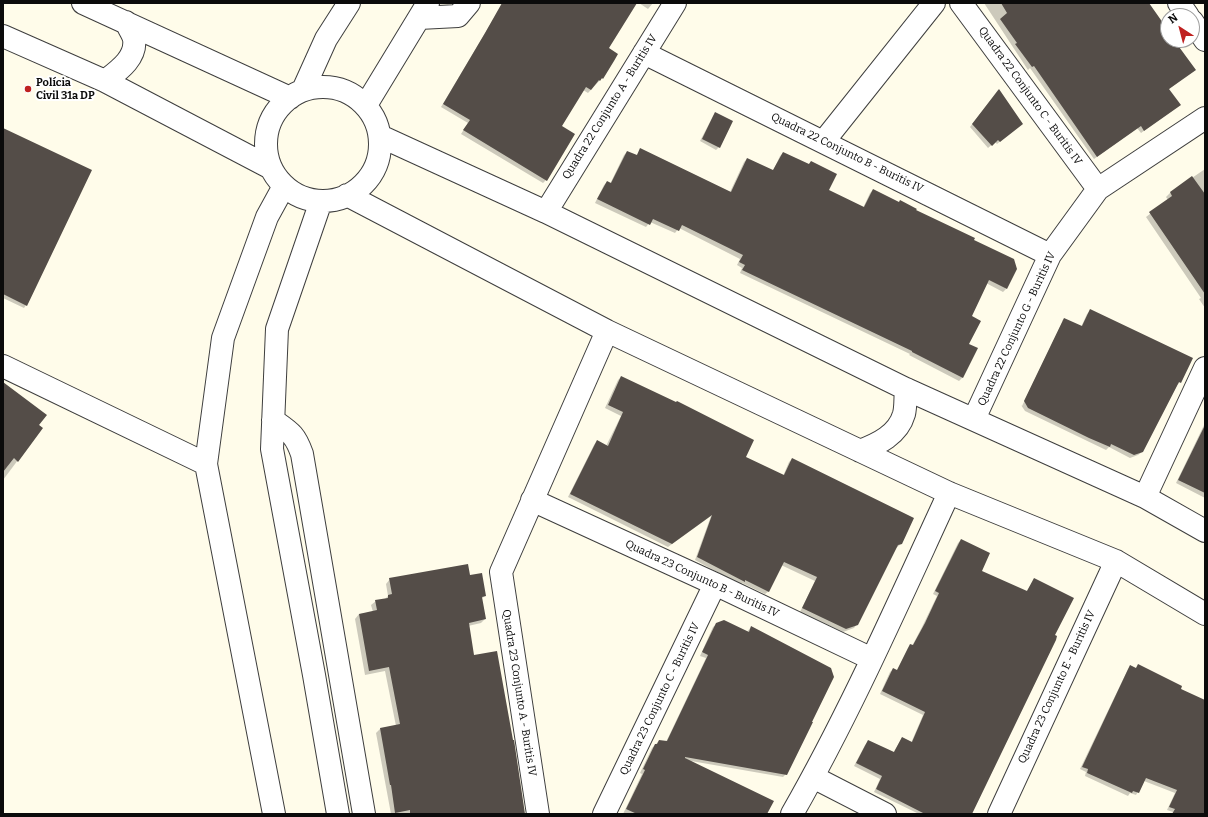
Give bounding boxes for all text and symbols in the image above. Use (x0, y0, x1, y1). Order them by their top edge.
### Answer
north arrow (1160, 8, 1200, 48)
text: N (1166, 11, 1180, 26)
street label: Quadra 22 Conjunto C - Buritis IV (975, 24, 1085, 168)
street label: Quadra 22 Conjunto A - Buritis IV (560, 32, 660, 182)
place label: Polícia Civil 31a DP (36, 76, 95, 102)
marker: Polícia Civil 31a DP (23, 84, 33, 94)
street label: Quadra 22 Conjunto B - Buritis IV (769, 110, 925, 196)
street label: Quadra 22 Conjunto G - Buritis IV (975, 250, 1059, 408)
street label: Quadra 23 Conjunto B - Buritis IV (623, 537, 781, 621)
street label: Quadra 23 Conjunto E - Buritis IV (1016, 608, 1098, 766)
street label: Quadra 23 Conjunto A - Buritis IV (499, 609, 539, 777)
street label: Quadra 23 Conjunto C - Buritis IV (617, 621, 703, 777)

